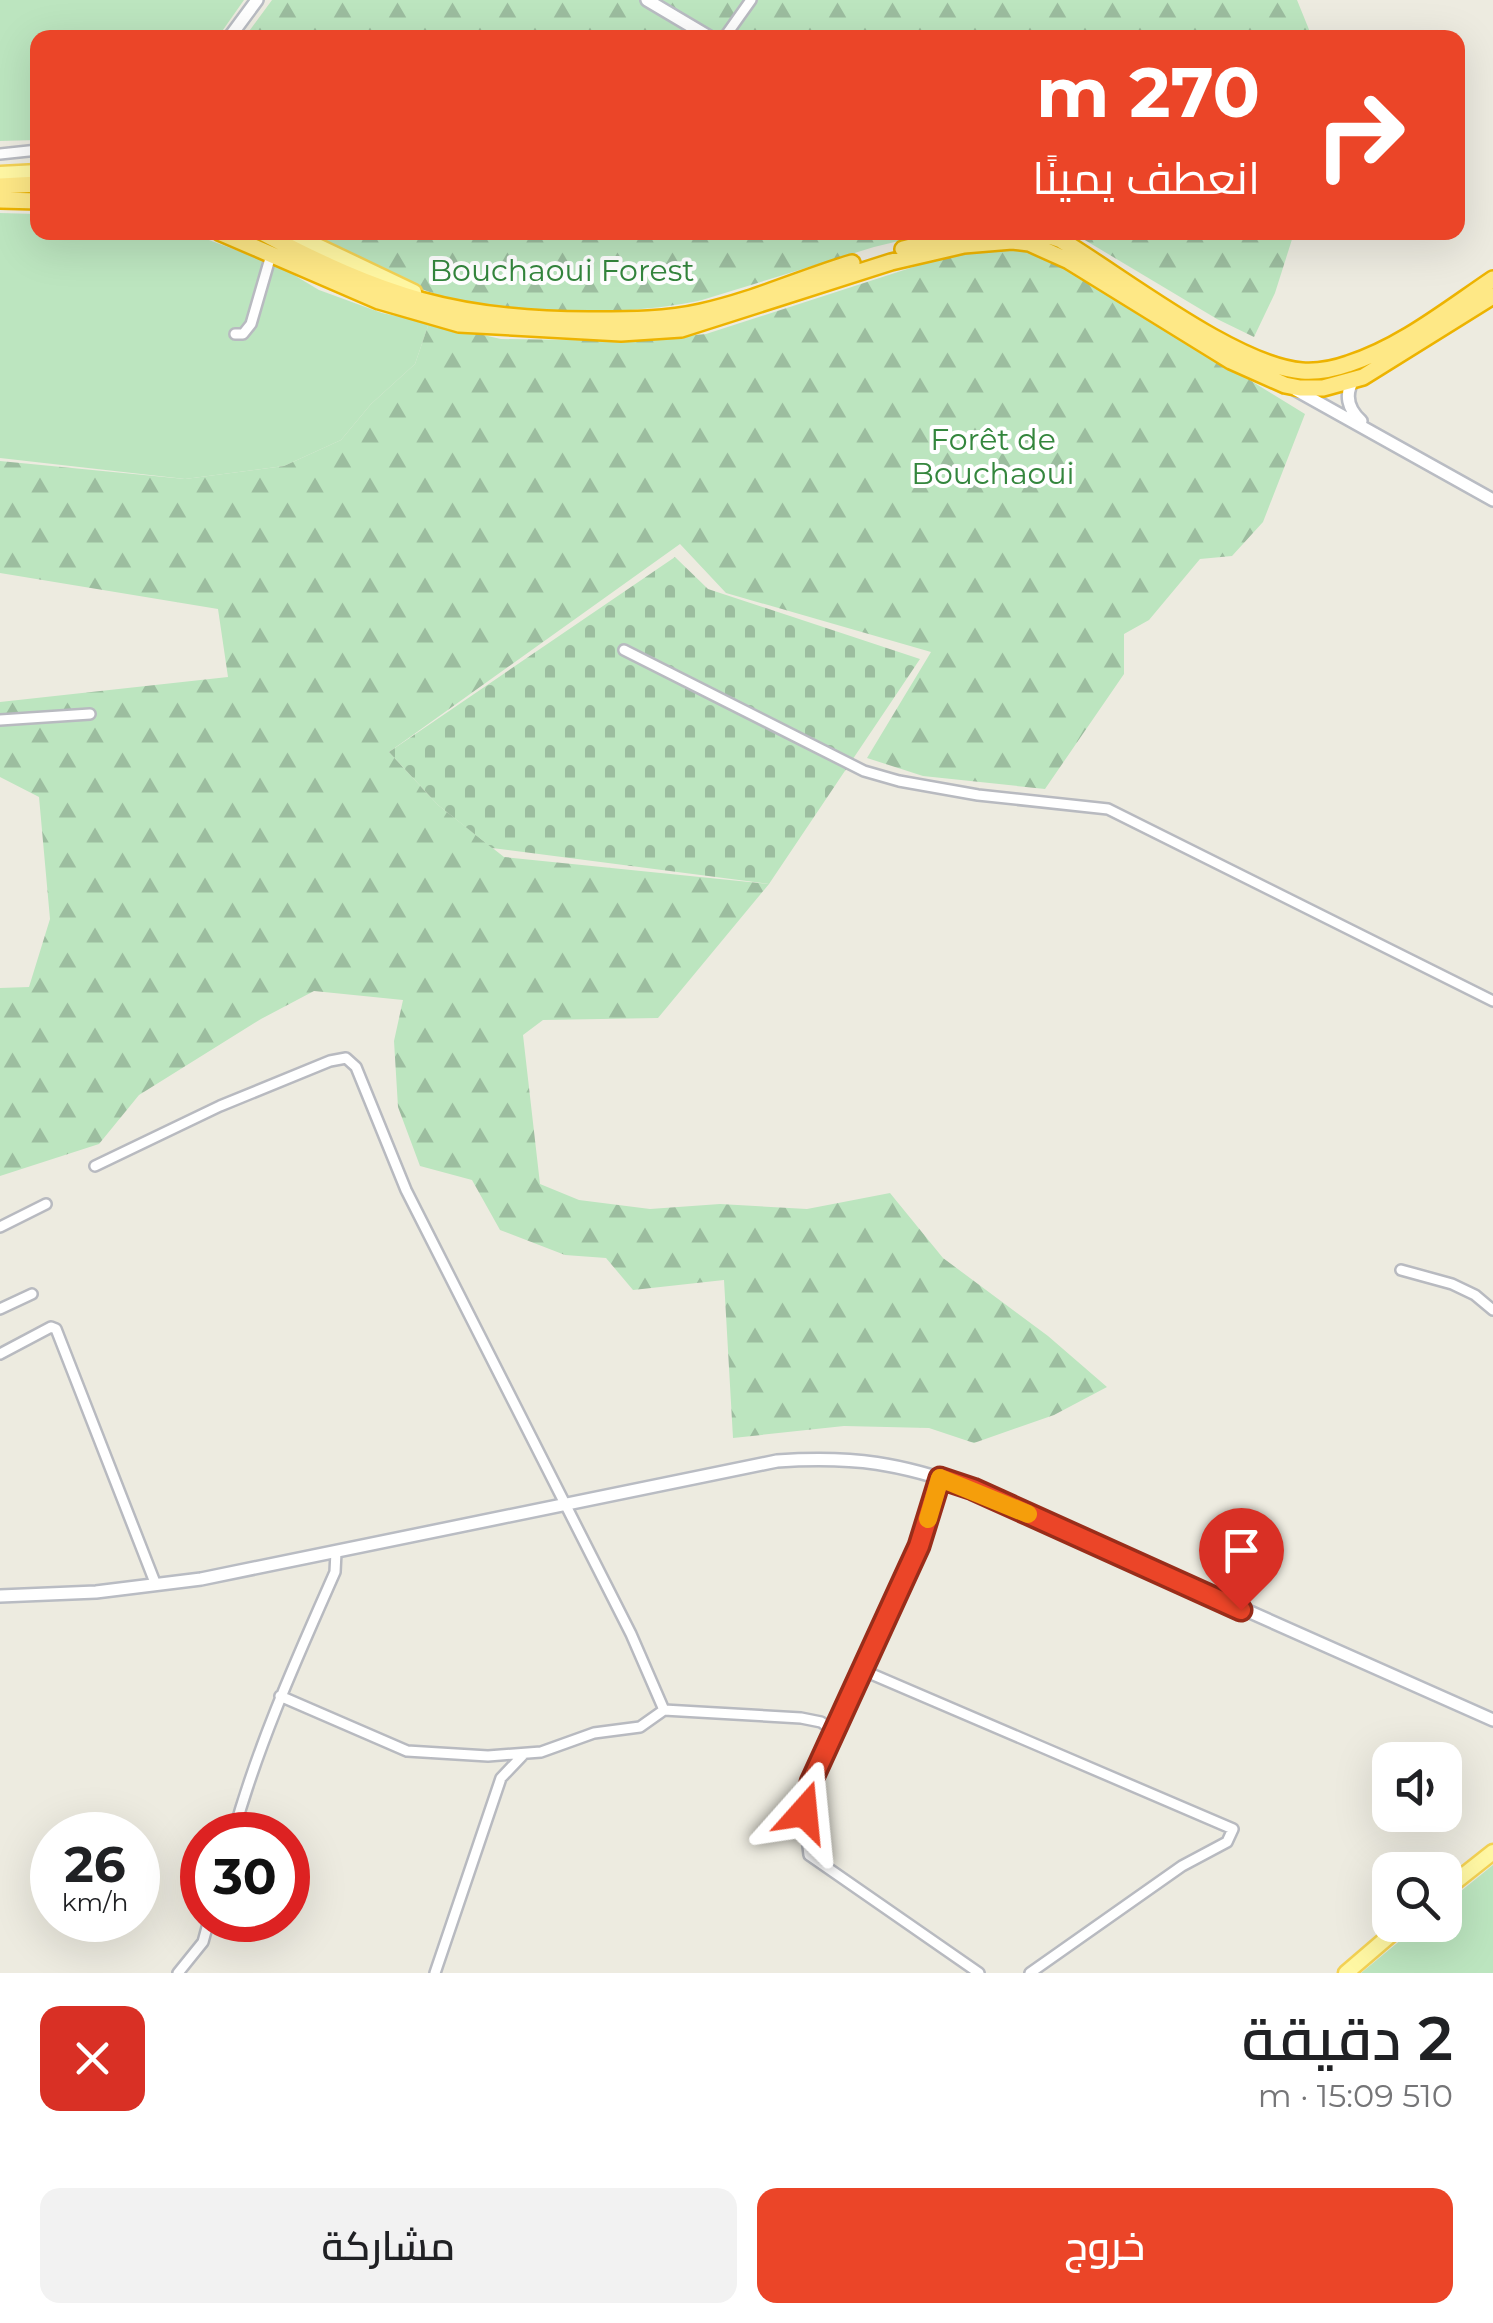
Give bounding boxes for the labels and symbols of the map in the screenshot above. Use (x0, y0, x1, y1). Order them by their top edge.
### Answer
park label: Bouchaoui Forest (430, 252, 694, 289)
park label: Forêt de Bouchaoui (911, 421, 1075, 492)
pin (1199, 1508, 1284, 1611)
position arrow (752, 1760, 856, 1864)
speed limit sign: 30 (180, 1812, 310, 1942)

